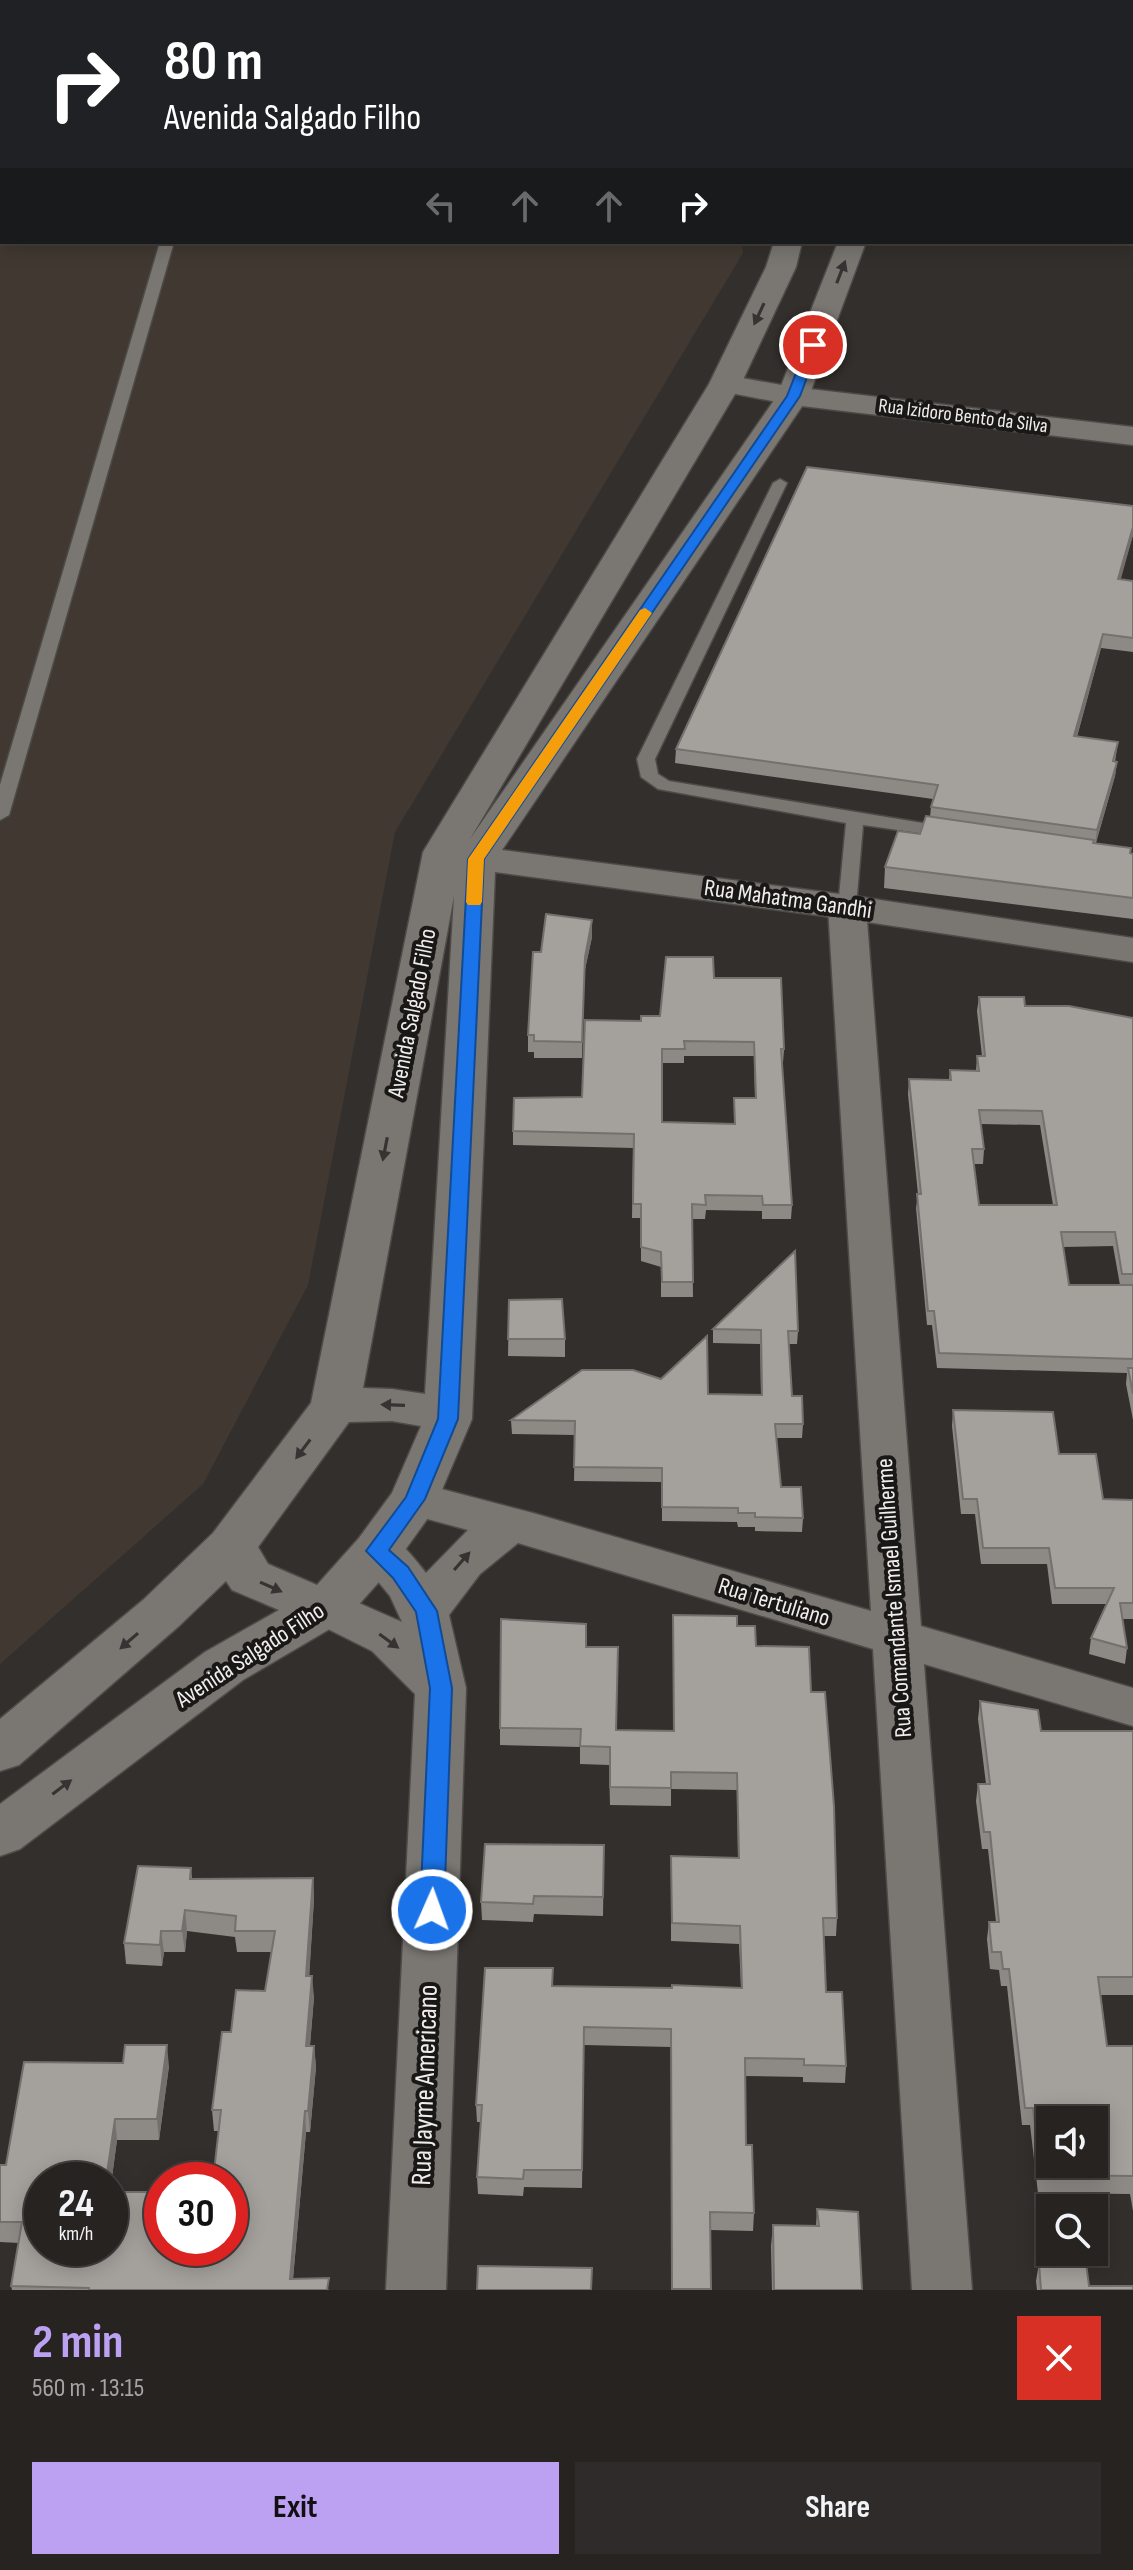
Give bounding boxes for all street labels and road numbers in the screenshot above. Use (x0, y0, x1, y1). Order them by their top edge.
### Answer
street label: Rua Izidoro Bento da Silva (877, 394, 1049, 438)
street label: Rua Mahatma Gandhi (702, 873, 874, 925)
street label: Avenida Salgado Filho (381, 926, 443, 1101)
street label: Rua Comandante Ismael Guilherme (870, 1458, 918, 1738)
street label: Rua Tertuliano (715, 1571, 833, 1633)
street label: Avenida Salgado Filho (169, 1596, 330, 1714)
street label: Rua Jayme Americano (405, 1984, 445, 2186)

